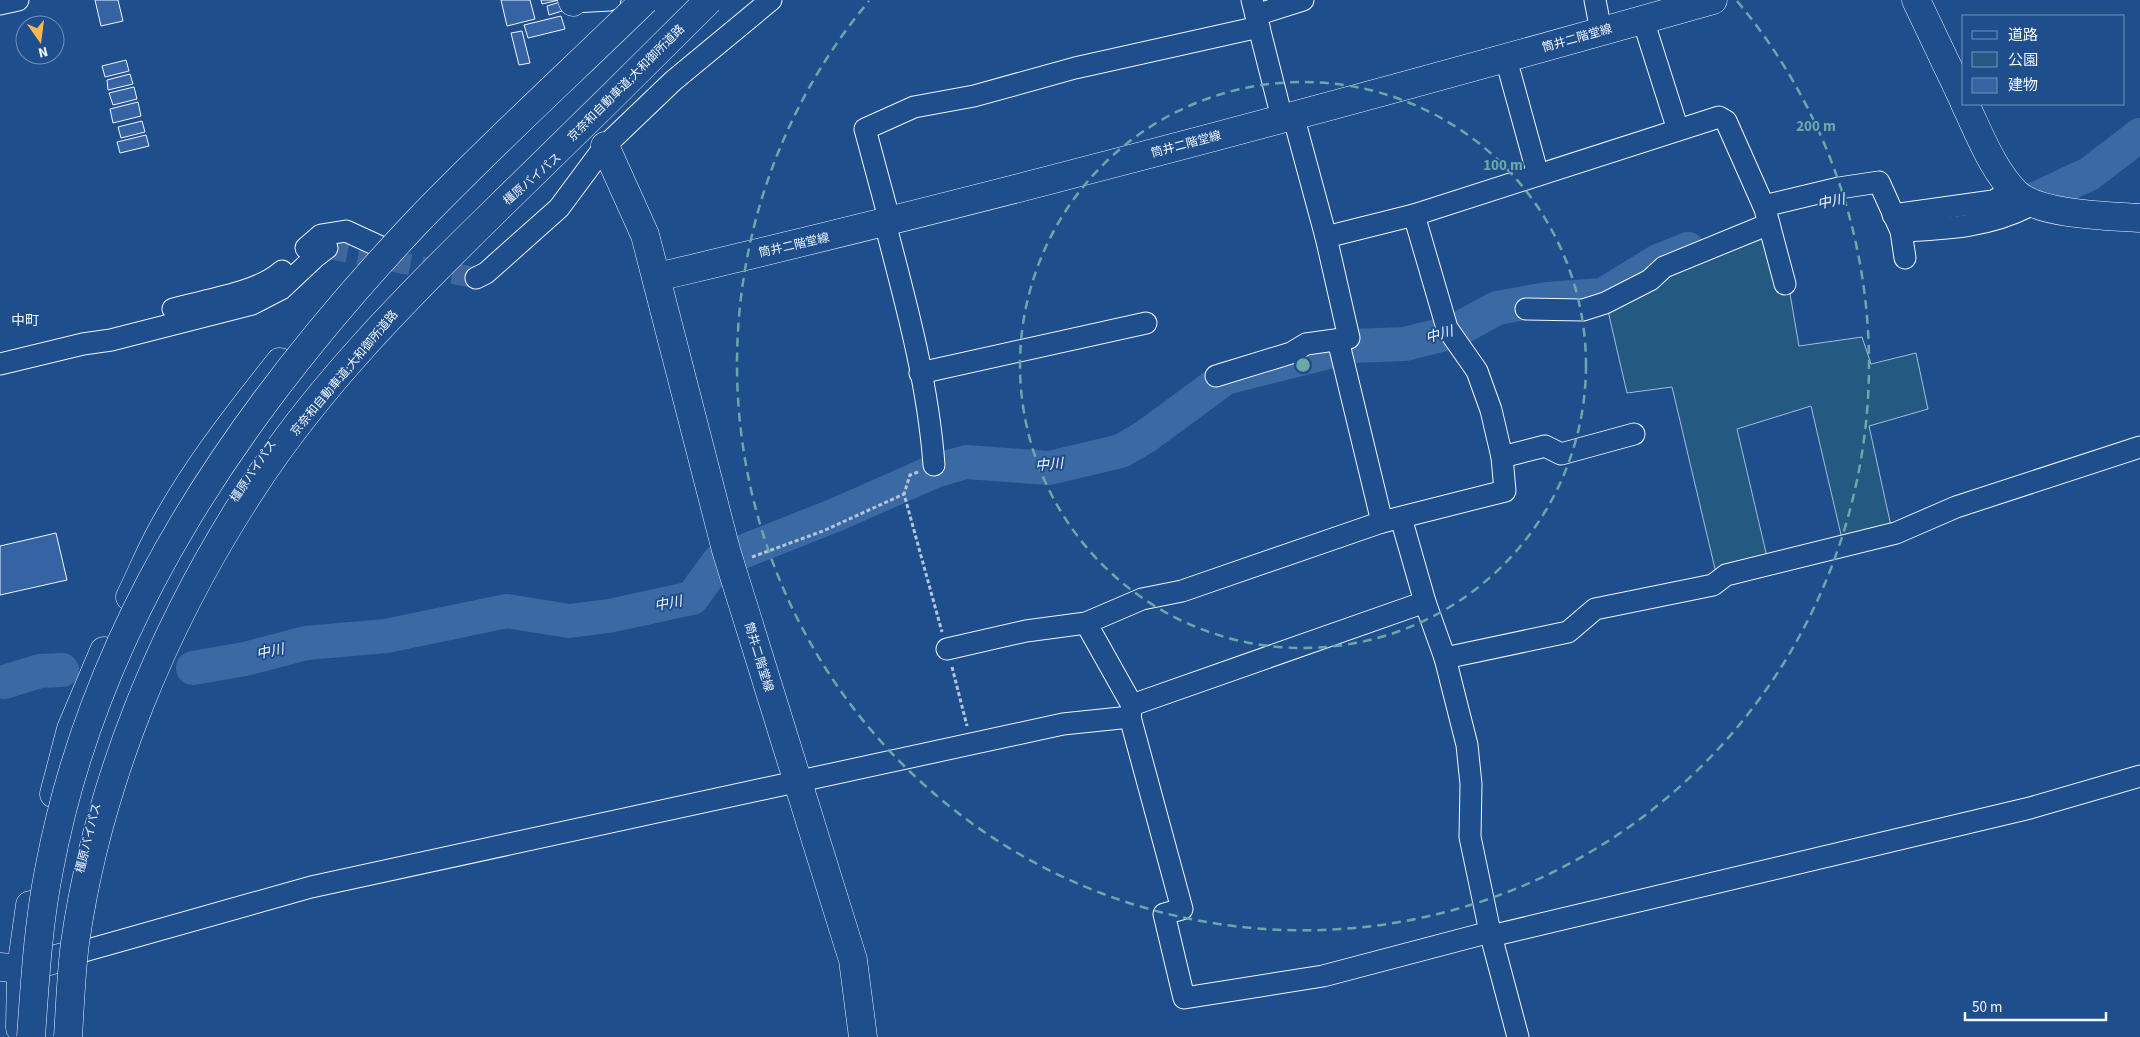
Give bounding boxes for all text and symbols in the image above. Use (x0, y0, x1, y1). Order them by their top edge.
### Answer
north arrow (15, 15, 65, 65)
legend (1962, 15, 2125, 105)
street label: 筒井二階堂線 (1540, 20, 1614, 57)
street label: 京奈和自動車道;大和御所道路 (564, 21, 689, 146)
text: 道路 (2008, 25, 2038, 46)
text: N (36, 41, 50, 62)
text: 公園 (2008, 50, 2038, 71)
text: 建物 (2008, 75, 2038, 96)
text: 200 m (1796, 116, 1836, 137)
street label: 筒井二階堂線 (1149, 127, 1223, 162)
street label: 橿原バイパス (500, 149, 565, 209)
text: 100 m (1483, 155, 1523, 176)
water label: 中川 (1815, 189, 1849, 215)
street label: 筒井二階堂線 (757, 229, 831, 262)
street label: 京奈和自動車道;大和御所道路 (287, 307, 402, 440)
district label: 中町 (11, 311, 39, 331)
water label: 中川 (1423, 321, 1457, 348)
centre of rings (1294, 356, 1312, 374)
street label: 橿原バイパス (226, 437, 281, 506)
water label: 中川 (1034, 454, 1066, 476)
water label: 中川 (653, 591, 686, 616)
street label: 筒井二階堂線 (740, 620, 777, 694)
water label: 中川 (254, 639, 288, 665)
street label: 橿原バイパス (72, 801, 105, 875)
scale bar (1965, 990, 2106, 1022)
text: 50 m (1972, 997, 2002, 1018)

